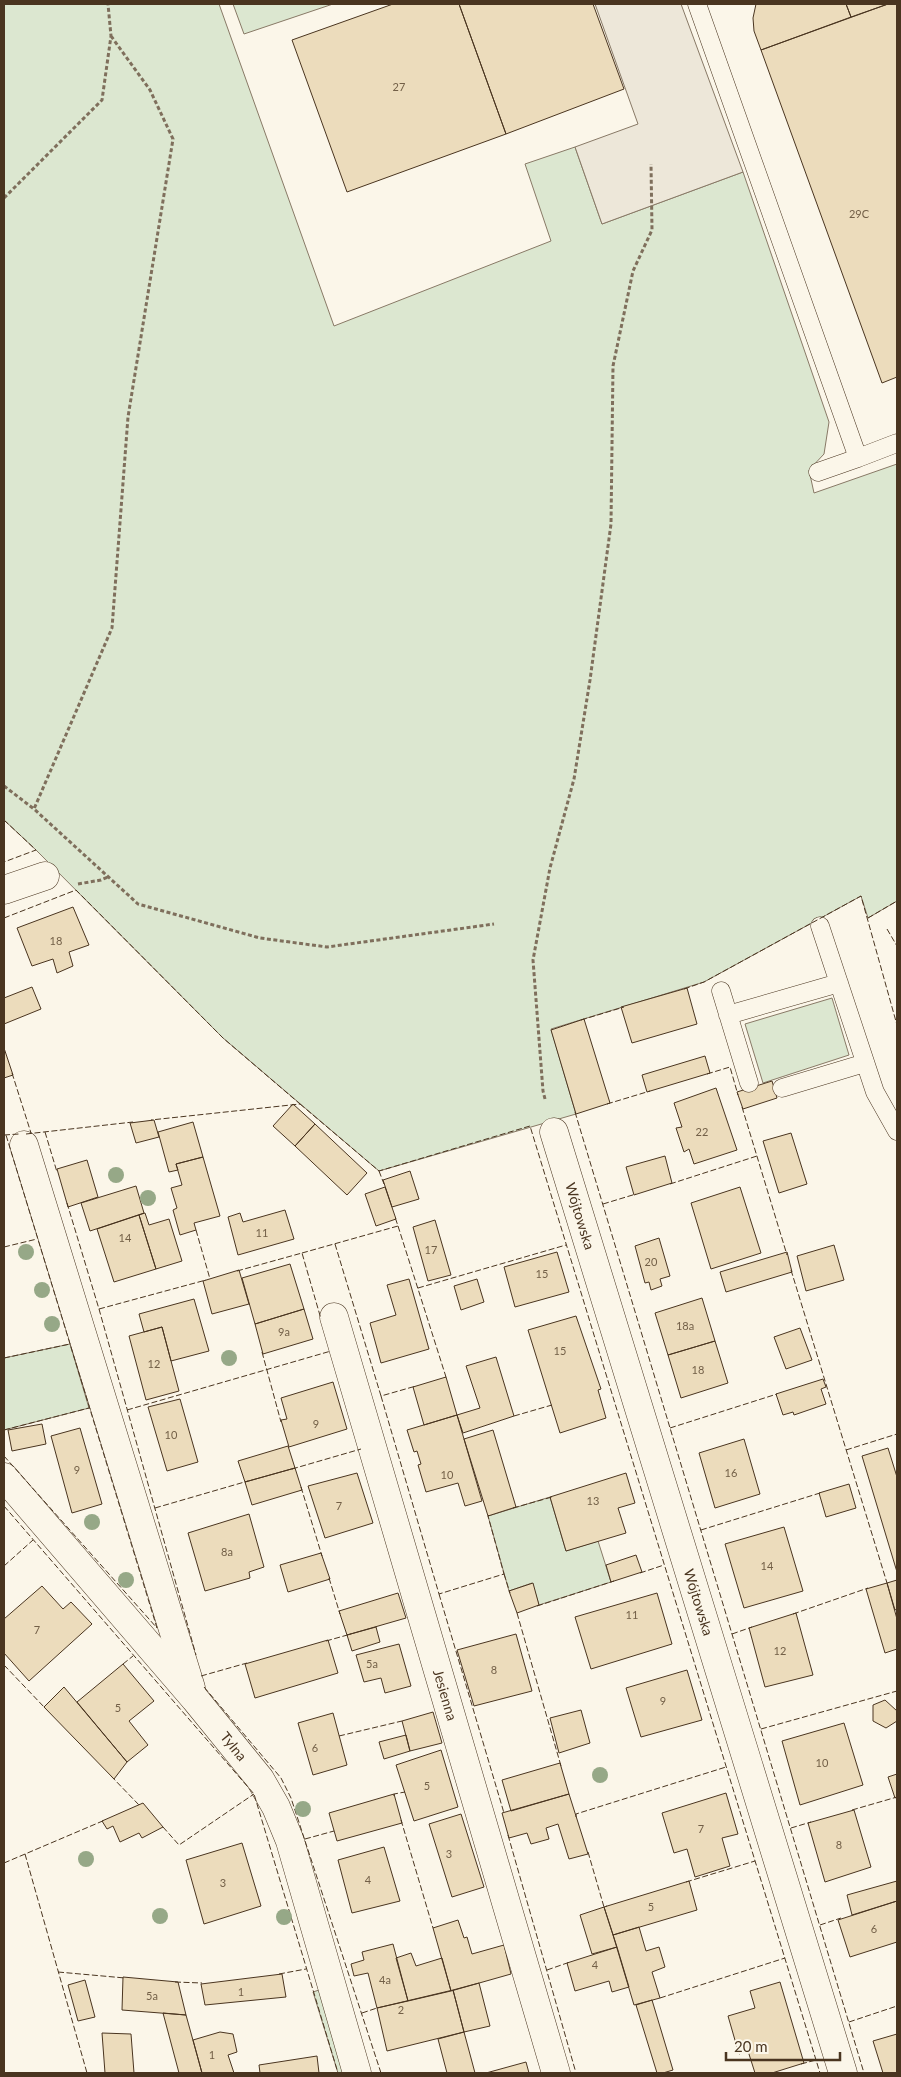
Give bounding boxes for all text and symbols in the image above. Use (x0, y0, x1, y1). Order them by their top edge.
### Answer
house number: 27 (393, 80, 405, 93)
house number: 29C (849, 207, 870, 220)
house number: 18 (50, 934, 62, 947)
house number: 22 (696, 1125, 708, 1138)
street label: Wójtowska (562, 1181, 599, 1251)
house number: 11 (256, 1226, 268, 1239)
house number: 14 (119, 1231, 132, 1244)
house number: 17 (425, 1243, 437, 1256)
house number: 20 (645, 1255, 658, 1268)
house number: 15 (536, 1267, 548, 1280)
house number: 18a (676, 1319, 694, 1332)
house number: 9a (278, 1325, 290, 1338)
house number: 15 (554, 1344, 566, 1357)
house number: 12 (148, 1357, 160, 1370)
house number: 18 (692, 1363, 704, 1376)
house number: 9 (313, 1417, 319, 1430)
house number: 10 (165, 1428, 178, 1441)
house number: 9 (74, 1463, 80, 1476)
house number: 16 (725, 1466, 737, 1479)
house number: 10 (441, 1468, 454, 1481)
house number: 13 (587, 1494, 599, 1507)
house number: 7 (336, 1499, 342, 1512)
house number: 8a (221, 1545, 233, 1558)
house number: 14 (761, 1559, 774, 1572)
street label: Wójtowska (681, 1567, 717, 1638)
house number: 11 (626, 1608, 638, 1621)
house number: 7 (34, 1623, 40, 1636)
house number: 12 (774, 1644, 786, 1657)
house number: 5a (366, 1657, 378, 1670)
house number: 8 (491, 1663, 497, 1676)
street label: Jesienna (430, 1667, 461, 1723)
house number: 9 (660, 1694, 666, 1707)
house number: 5 (115, 1701, 121, 1714)
street label: Tylna (217, 1728, 251, 1764)
house number: 6 (312, 1741, 318, 1754)
house number: 10 (816, 1756, 829, 1769)
house number: 5 (424, 1779, 430, 1792)
house number: 7 (698, 1822, 704, 1835)
house number: 8 (836, 1838, 842, 1851)
house number: 3 (446, 1847, 452, 1860)
house number: 4 (365, 1873, 372, 1886)
house number: 3 (220, 1876, 226, 1889)
house number: 5 (648, 1900, 654, 1913)
house number: 6 (871, 1922, 877, 1935)
house number: 4 (592, 1958, 599, 1971)
house number: 4a (379, 1973, 391, 1986)
house number: 1 (238, 1985, 244, 1998)
house number: 5a (146, 1989, 158, 2002)
house number: 2 (398, 2003, 404, 2016)
scale bar (726, 2030, 840, 2062)
text: 20 m (734, 2037, 768, 2055)
house number: 1 (209, 2048, 215, 2061)

